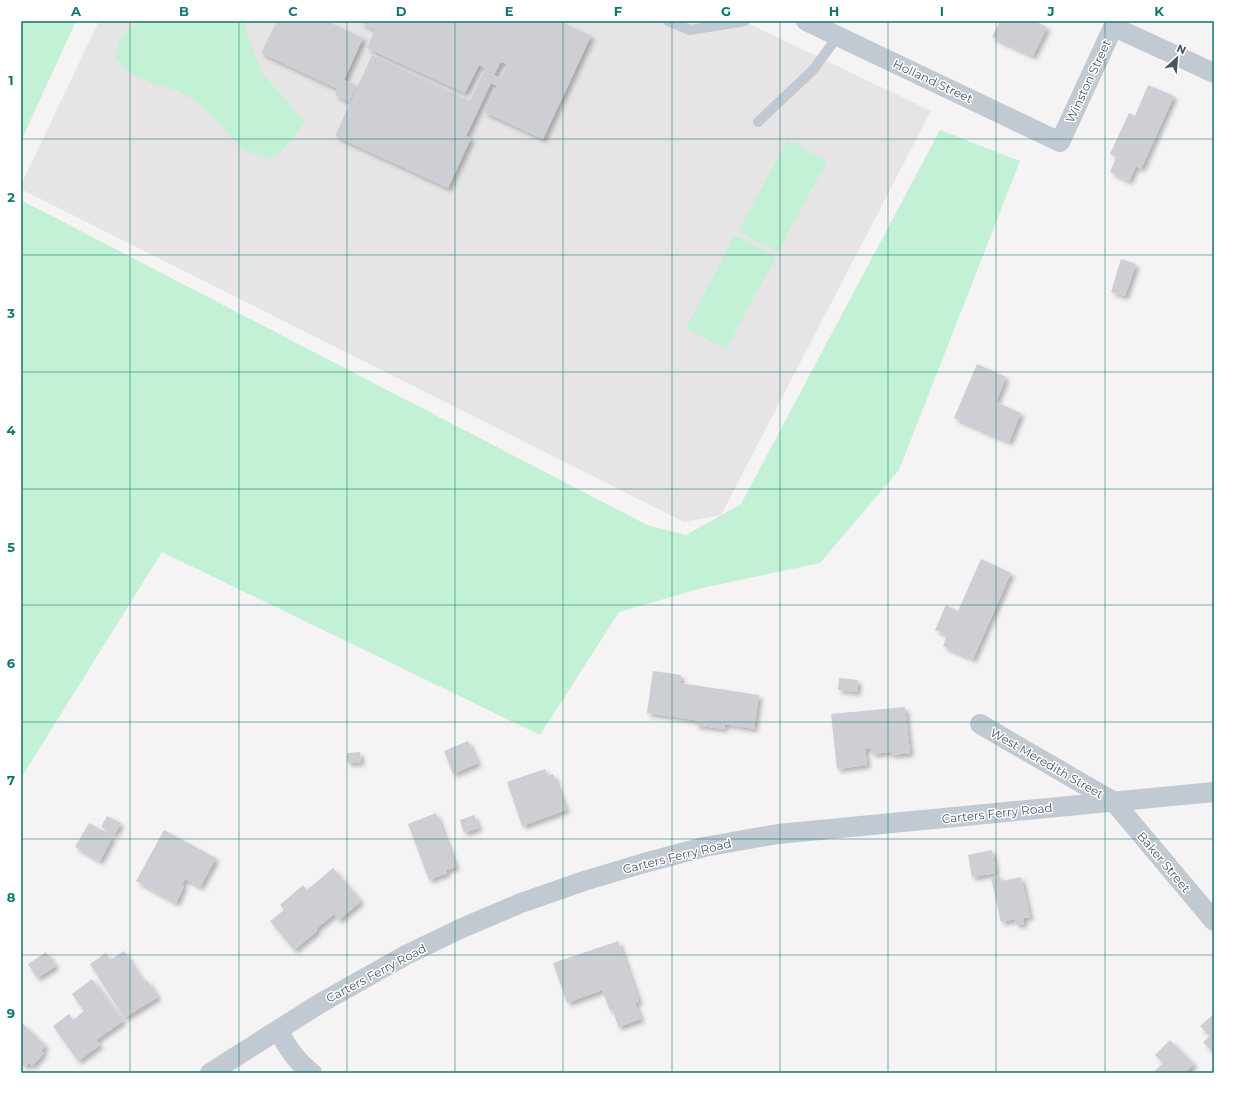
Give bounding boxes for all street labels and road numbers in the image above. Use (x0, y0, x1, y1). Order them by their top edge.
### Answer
street label: Winston Street (1062, 37, 1114, 125)
street label: Holland Street (891, 56, 975, 106)
street label: West Meredith Street (988, 724, 1106, 802)
street label: Carters Ferry Road (941, 800, 1053, 826)
street label: Baker Street (1134, 829, 1194, 895)
street label: Carters Ferry Road (621, 835, 733, 877)
street label: Carters Ferry Road (323, 940, 429, 1006)

